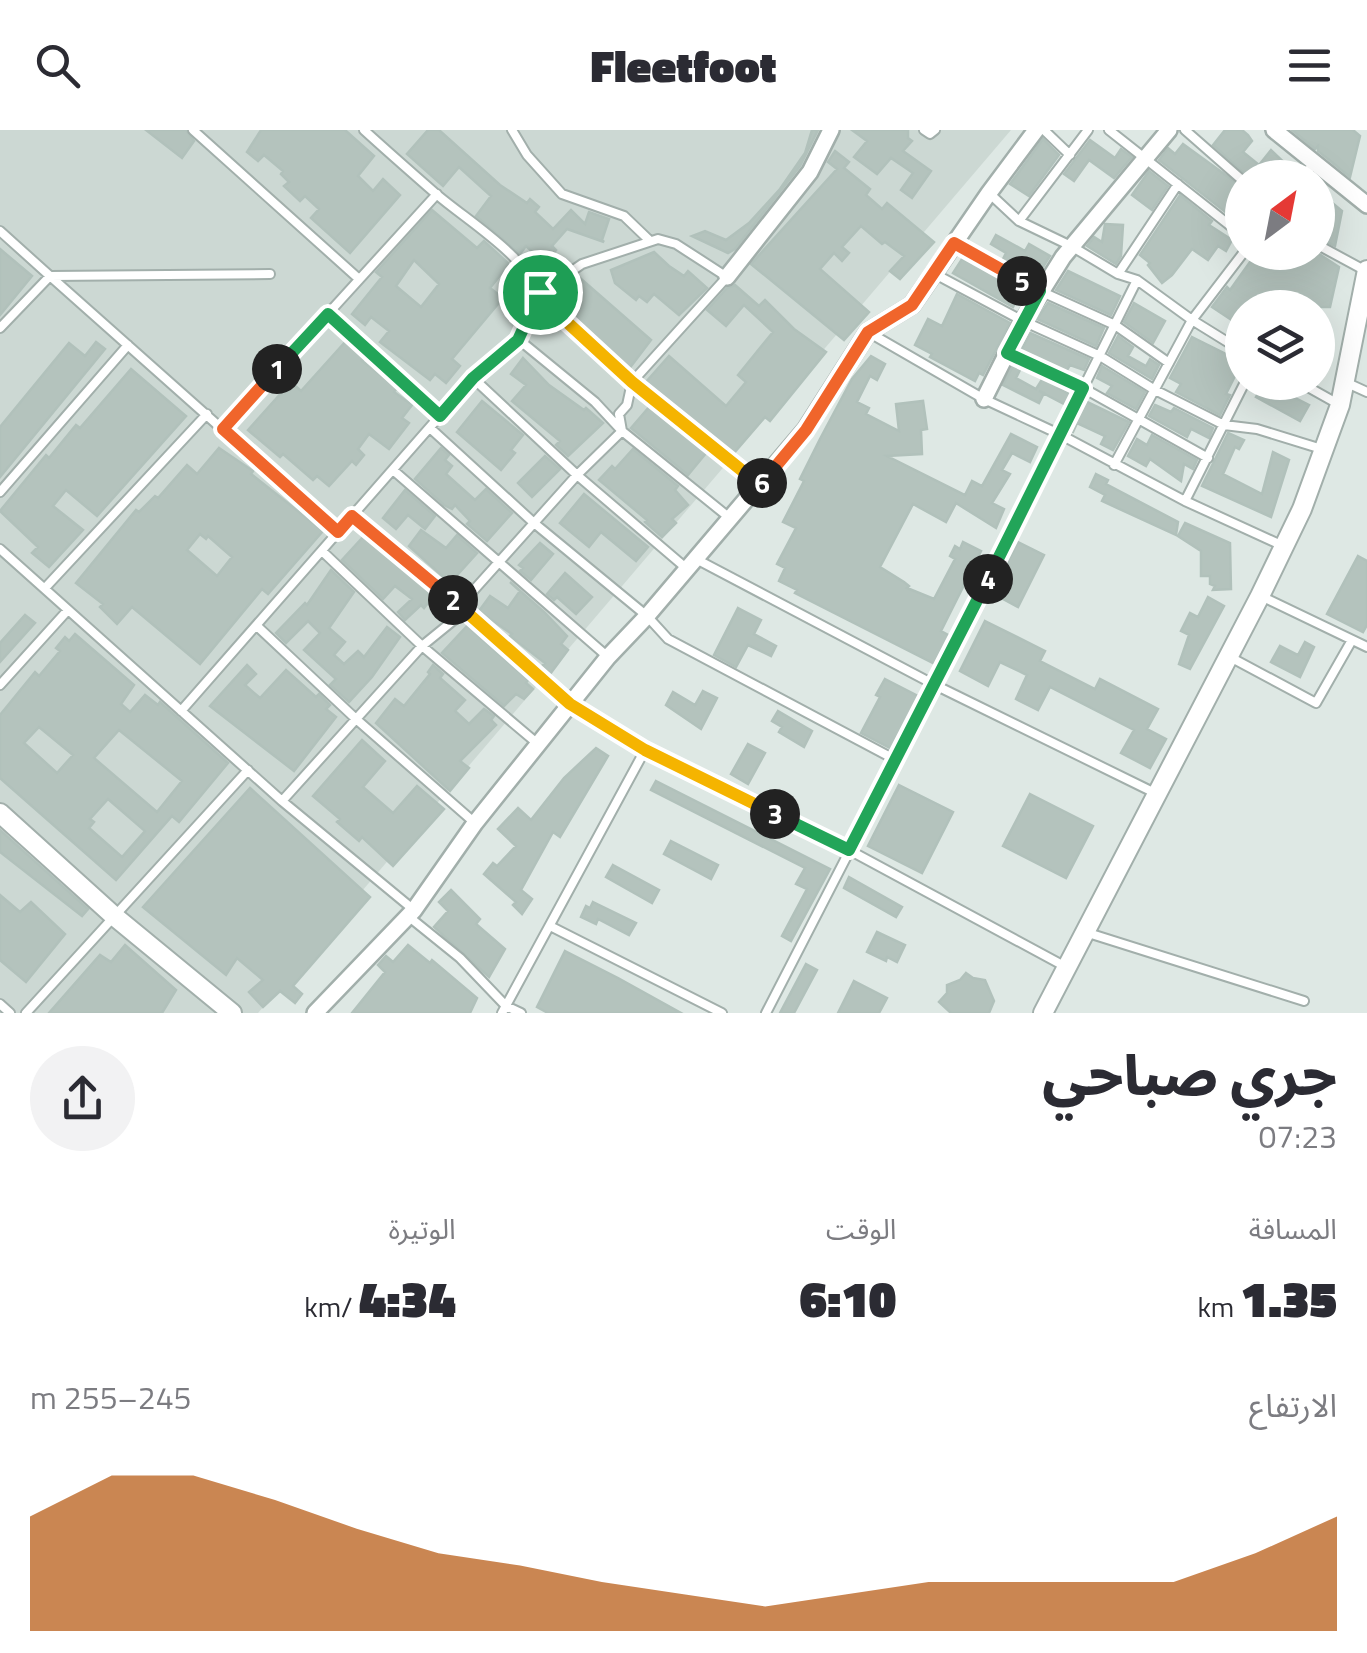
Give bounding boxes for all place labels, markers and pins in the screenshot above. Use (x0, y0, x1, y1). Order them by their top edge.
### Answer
pin (498, 250, 583, 335)
pin: 5 (997, 256, 1047, 306)
pin: 1 (252, 344, 302, 394)
pin: 6 (737, 458, 787, 508)
pin: 4 (963, 554, 1013, 604)
pin: 2 (428, 575, 478, 625)
pin: 3 (750, 789, 800, 839)

